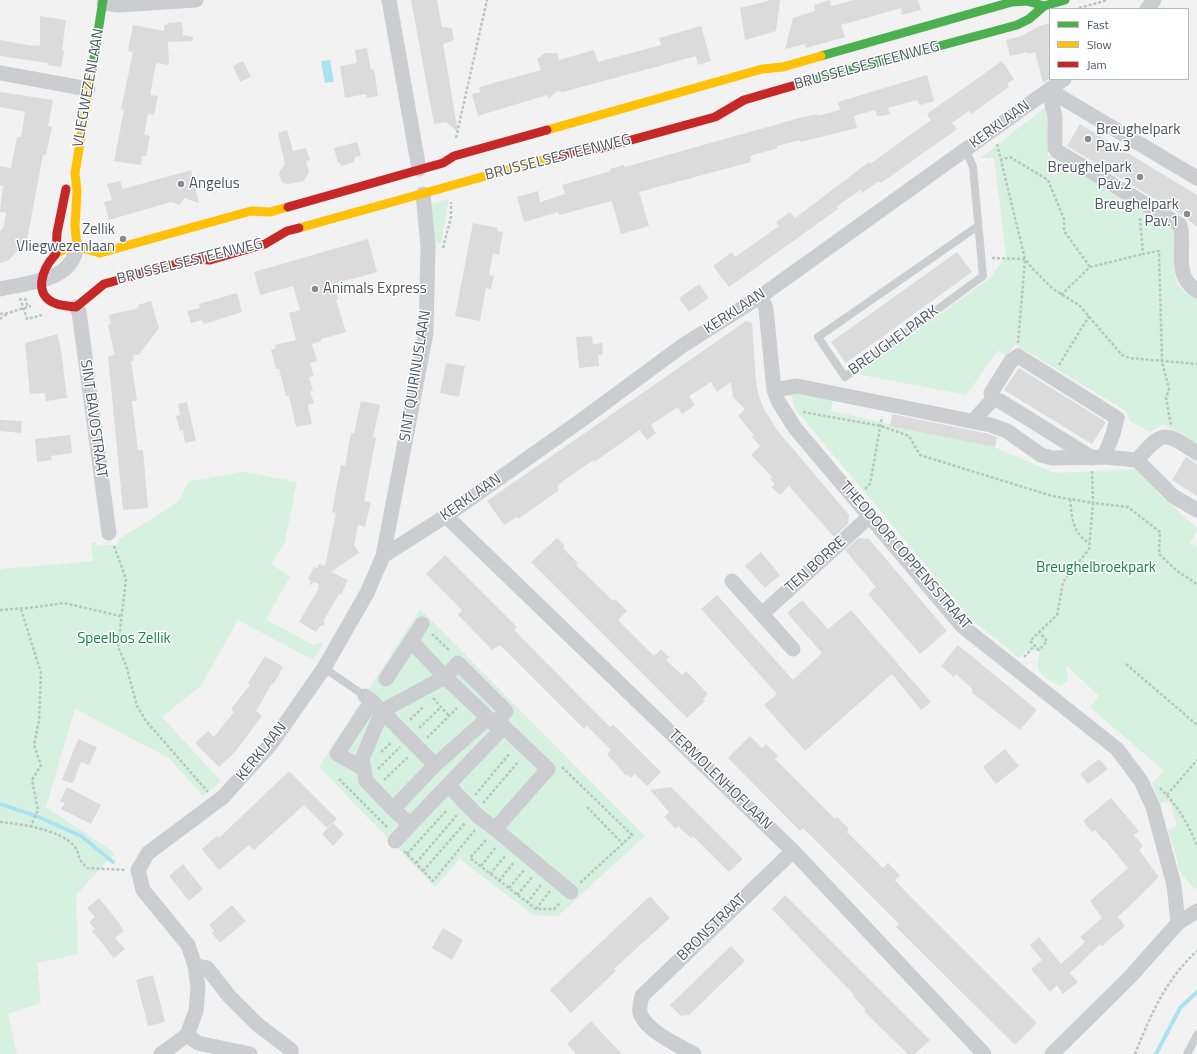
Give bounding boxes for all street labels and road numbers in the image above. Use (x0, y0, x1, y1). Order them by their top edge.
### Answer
street label: VLIEGWEZENLAAN (70, 27, 108, 149)
street label: BRUSSELSESTEENWEG (792, 38, 942, 94)
street label: KERKLAAN (966, 97, 1034, 153)
street label: BRUSSELSESTEENWEG (483, 131, 633, 185)
street label: BRUSSELSESTEENWEG (115, 235, 265, 289)
street label: KERKLAAN (701, 285, 769, 339)
street label: BREUGHELPARK (846, 302, 942, 380)
street label: SINT QUIRINUSLAAN (397, 309, 435, 443)
street label: SINT BAVOSTRAAT (76, 359, 110, 479)
street label: KERKLAAN (437, 471, 505, 525)
street label: THEODOOR COPPENSSTRAAT (836, 478, 974, 634)
street label: TEN BORRE (782, 533, 850, 597)
street label: KERKLAAN (233, 719, 291, 785)
street label: TERMOLENHOFLAAN (665, 726, 775, 834)
street label: BRONSTRAAT (674, 891, 750, 965)

